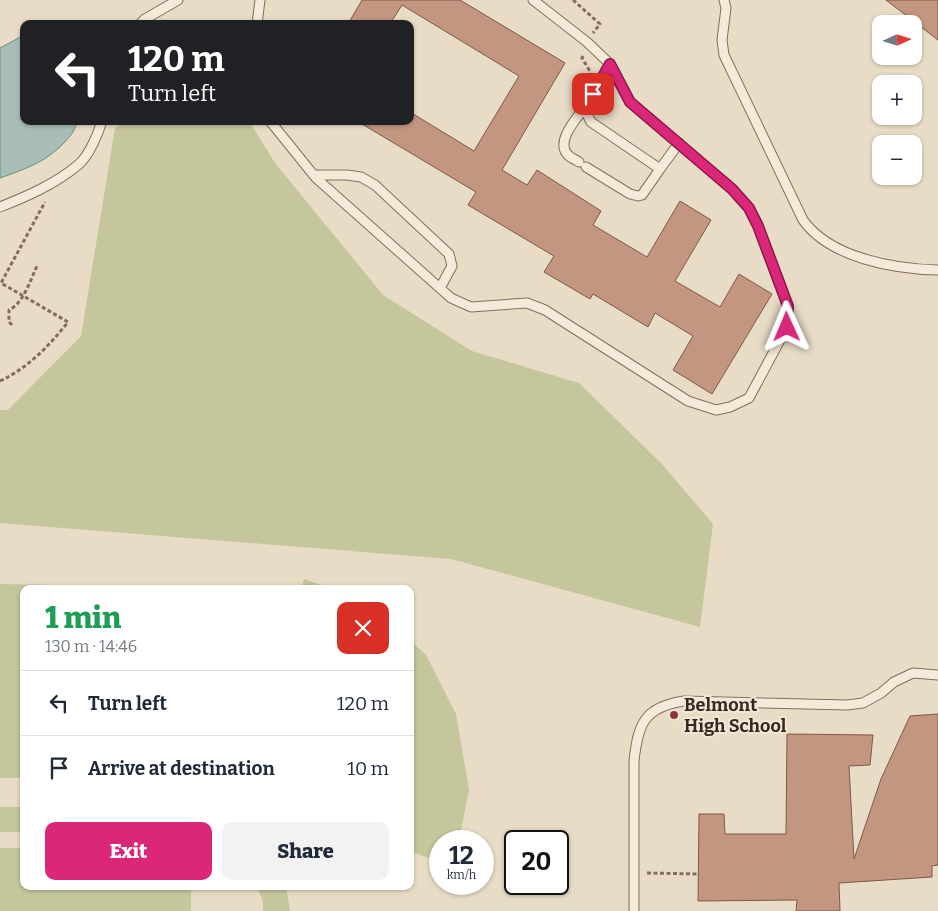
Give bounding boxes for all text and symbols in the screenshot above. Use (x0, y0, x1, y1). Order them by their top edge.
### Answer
north arrow (872, 15, 922, 65)
map controls (872, 15, 922, 185)
text: 120 m (128, 38, 225, 80)
icon: left (45, 40, 110, 105)
pin (572, 73, 614, 115)
button: + (872, 75, 922, 125)
text: Turn left (128, 80, 216, 107)
icon: arrive (579, 80, 607, 108)
button: − (872, 135, 922, 185)
position arrow (760, 300, 812, 352)
text: 1 min (45, 600, 121, 636)
button: close (337, 602, 389, 654)
text: 130 m · 14:46 (45, 637, 137, 656)
icon: left (45, 689, 73, 717)
text: Turn left (88, 692, 167, 715)
text: 120 m (337, 692, 389, 715)
place label: Belmont High School (684, 694, 787, 737)
marker: Belmont High School (668, 709, 680, 721)
icon: arrive (45, 754, 73, 782)
text: Arrive at destination (88, 757, 275, 780)
text: 10 m (347, 757, 389, 780)
button: Exit (45, 822, 212, 880)
button: Share (222, 822, 389, 880)
speed limit sign: 20 (504, 830, 569, 895)
text: 12 (449, 841, 474, 871)
text: km/h (447, 868, 476, 882)

